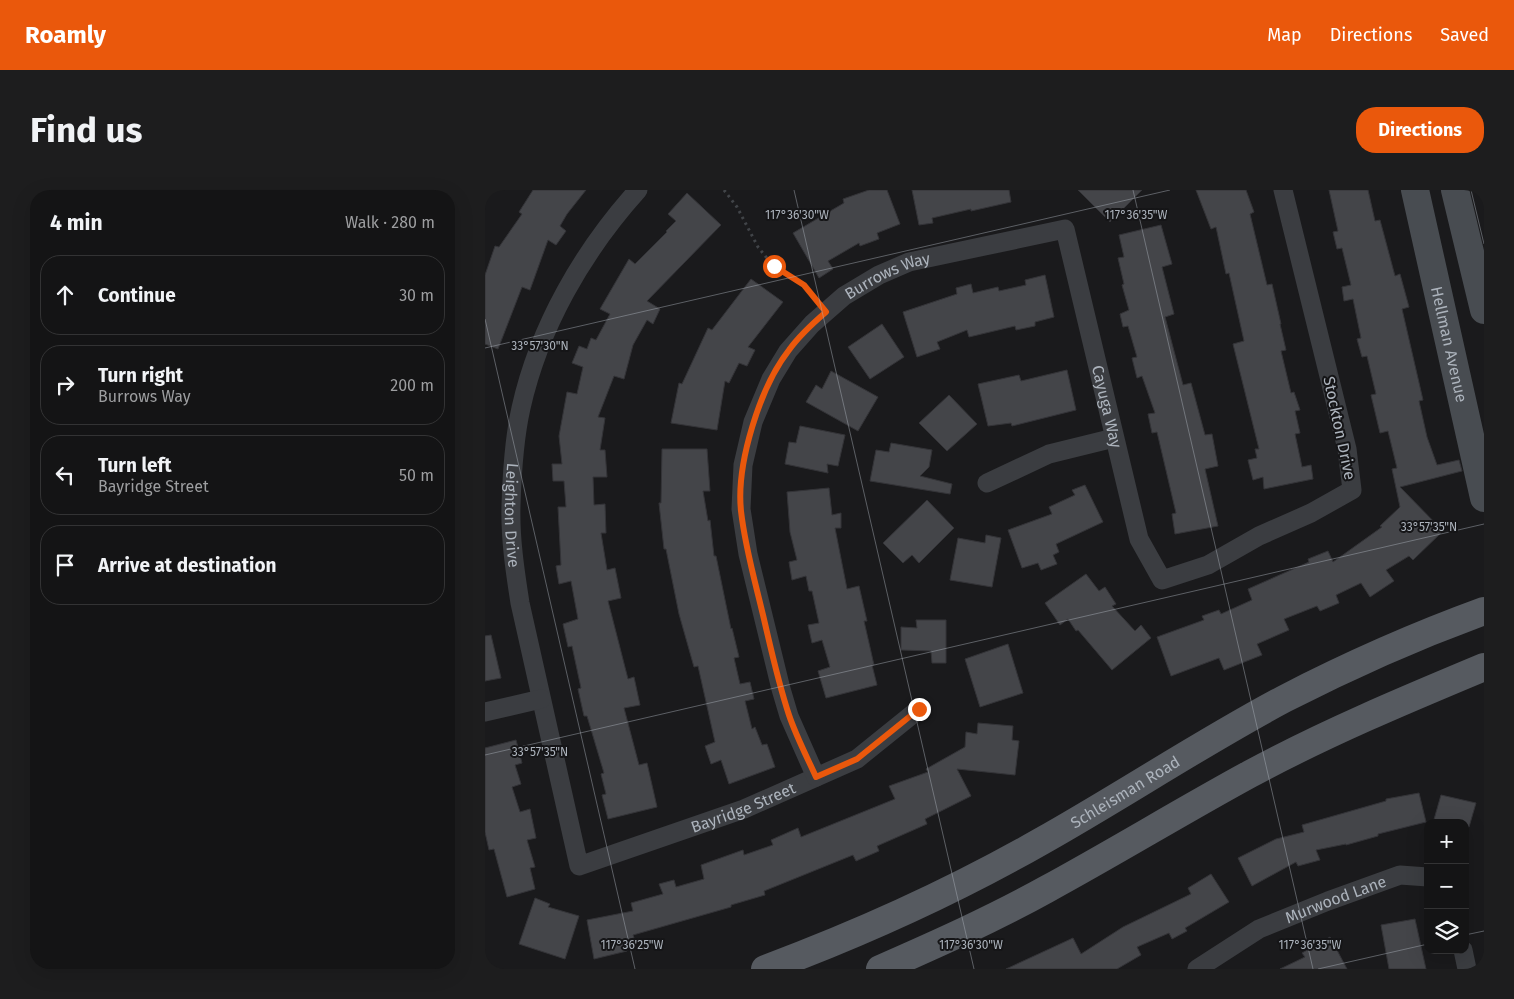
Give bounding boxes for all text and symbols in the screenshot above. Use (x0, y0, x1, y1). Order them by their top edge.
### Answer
text: Roamly (25, 21, 106, 49)
text: Map (1267, 24, 1302, 46)
text: Directions (1330, 24, 1412, 46)
text: Saved (1440, 24, 1489, 46)
button: Directions (1356, 107, 1484, 153)
text: Find us (30, 109, 142, 151)
text: 117°36'30"W (765, 208, 829, 222)
text: 117°36'35"W (1104, 208, 1168, 222)
text: 4 min (50, 210, 103, 236)
text: Walk · 280 m (345, 213, 435, 232)
street label: Burrows Way (841, 249, 932, 303)
route start (763, 255, 786, 278)
icon: ahead (51, 281, 79, 309)
text: Continue (98, 284, 176, 307)
street label: Hellman Avenue (1427, 285, 1471, 404)
text: 30 m (399, 286, 434, 305)
text: 33°57'30"N (511, 339, 569, 353)
street label: Cayuga Way (1088, 363, 1126, 450)
text: Turn right (98, 364, 183, 387)
icon: right (51, 371, 79, 399)
street label: Stockton Drive (1319, 375, 1360, 482)
text: 200 m (390, 376, 434, 395)
text: Burrows Way (98, 387, 191, 406)
text: Turn left (98, 454, 172, 477)
icon: left (51, 461, 79, 489)
street label: Leighton Drive (501, 462, 524, 569)
text: 50 m (399, 466, 434, 485)
text: Bayridge Street (98, 477, 209, 496)
text: 33°57'35"N (1401, 520, 1457, 534)
icon: arrive (51, 551, 79, 579)
text: Arrive at destination (98, 554, 277, 577)
route end (908, 698, 931, 721)
text: 33°57'35"N (512, 745, 568, 759)
street label: Schleisman Road (1067, 752, 1183, 832)
street label: Bayridge Street (688, 778, 799, 837)
map controls (1424, 819, 1469, 954)
button: + (1424, 819, 1469, 864)
button: − (1424, 864, 1469, 909)
street label: Murwood Lane (1282, 872, 1389, 927)
button: layers (1424, 909, 1469, 954)
text: 117°36'25"W (600, 938, 664, 952)
text: 117°36'30"W (939, 938, 1003, 952)
text: 117°36'35"W (1278, 938, 1342, 952)

